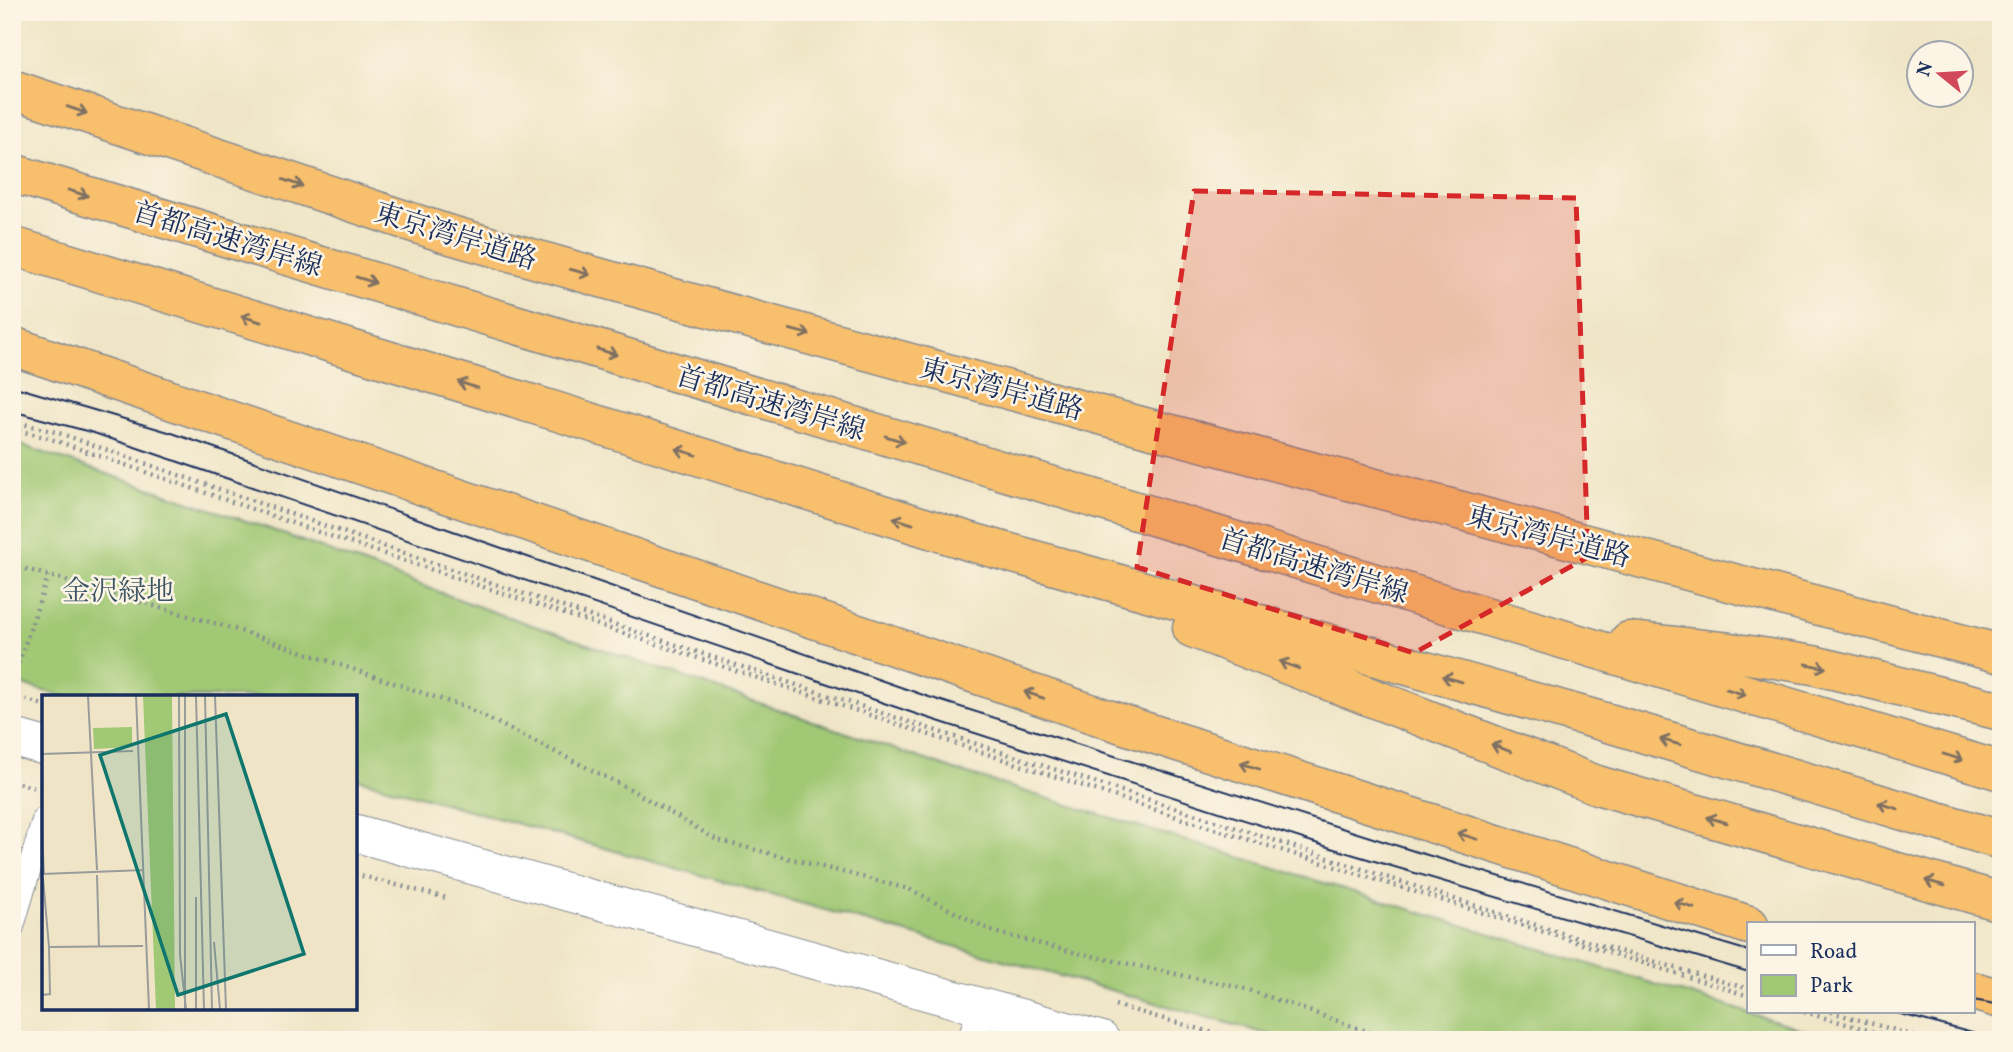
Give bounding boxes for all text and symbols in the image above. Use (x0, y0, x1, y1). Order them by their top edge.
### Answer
north arrow (1904, 38, 1974, 108)
text: N (1911, 59, 1940, 80)
one-way arrow (66, 105, 88, 117)
one-way arrow (281, 178, 303, 190)
one-way arrow (66, 187, 88, 200)
street label: 首都高速湾岸線 (128, 193, 327, 288)
street label: 東京湾岸道路 (369, 194, 541, 281)
one-way arrow (569, 267, 591, 280)
one-way arrow (355, 274, 377, 287)
one-way arrow (240, 311, 262, 324)
one-way arrow (788, 327, 810, 340)
one-way arrow (596, 347, 618, 360)
street label: 東京湾岸道路 (915, 350, 1088, 431)
street label: 首都高速湾岸線 (671, 357, 870, 452)
one-way arrow (458, 377, 480, 390)
one-way arrow (884, 434, 906, 447)
one-way arrow (675, 445, 697, 458)
street label: 東京湾岸道路 (1462, 497, 1635, 578)
one-way arrow (892, 513, 914, 526)
street label: 首都高速湾岸線 (1214, 520, 1413, 615)
park label: 金沢緑地 (62, 573, 174, 612)
one-way arrow (1279, 658, 1300, 671)
one-way arrow (1804, 660, 1827, 674)
one-way arrow (1441, 671, 1463, 684)
one-way arrow (1724, 686, 1746, 699)
one-way arrow (1024, 687, 1046, 700)
inset map (42, 695, 357, 1010)
one-way arrow (1659, 734, 1681, 747)
one-way arrow (1491, 740, 1513, 753)
one-way arrow (1942, 751, 1964, 764)
one-way arrow (1240, 759, 1262, 771)
one-way arrow (1878, 799, 1900, 812)
one-way arrow (1706, 812, 1728, 825)
one-way arrow (1456, 829, 1478, 841)
one-way arrow (1924, 876, 1946, 889)
one-way arrow (1673, 897, 1695, 910)
legend (1747, 922, 1974, 1014)
text: Road (1810, 938, 1857, 967)
text: Park (1810, 972, 1853, 1001)

